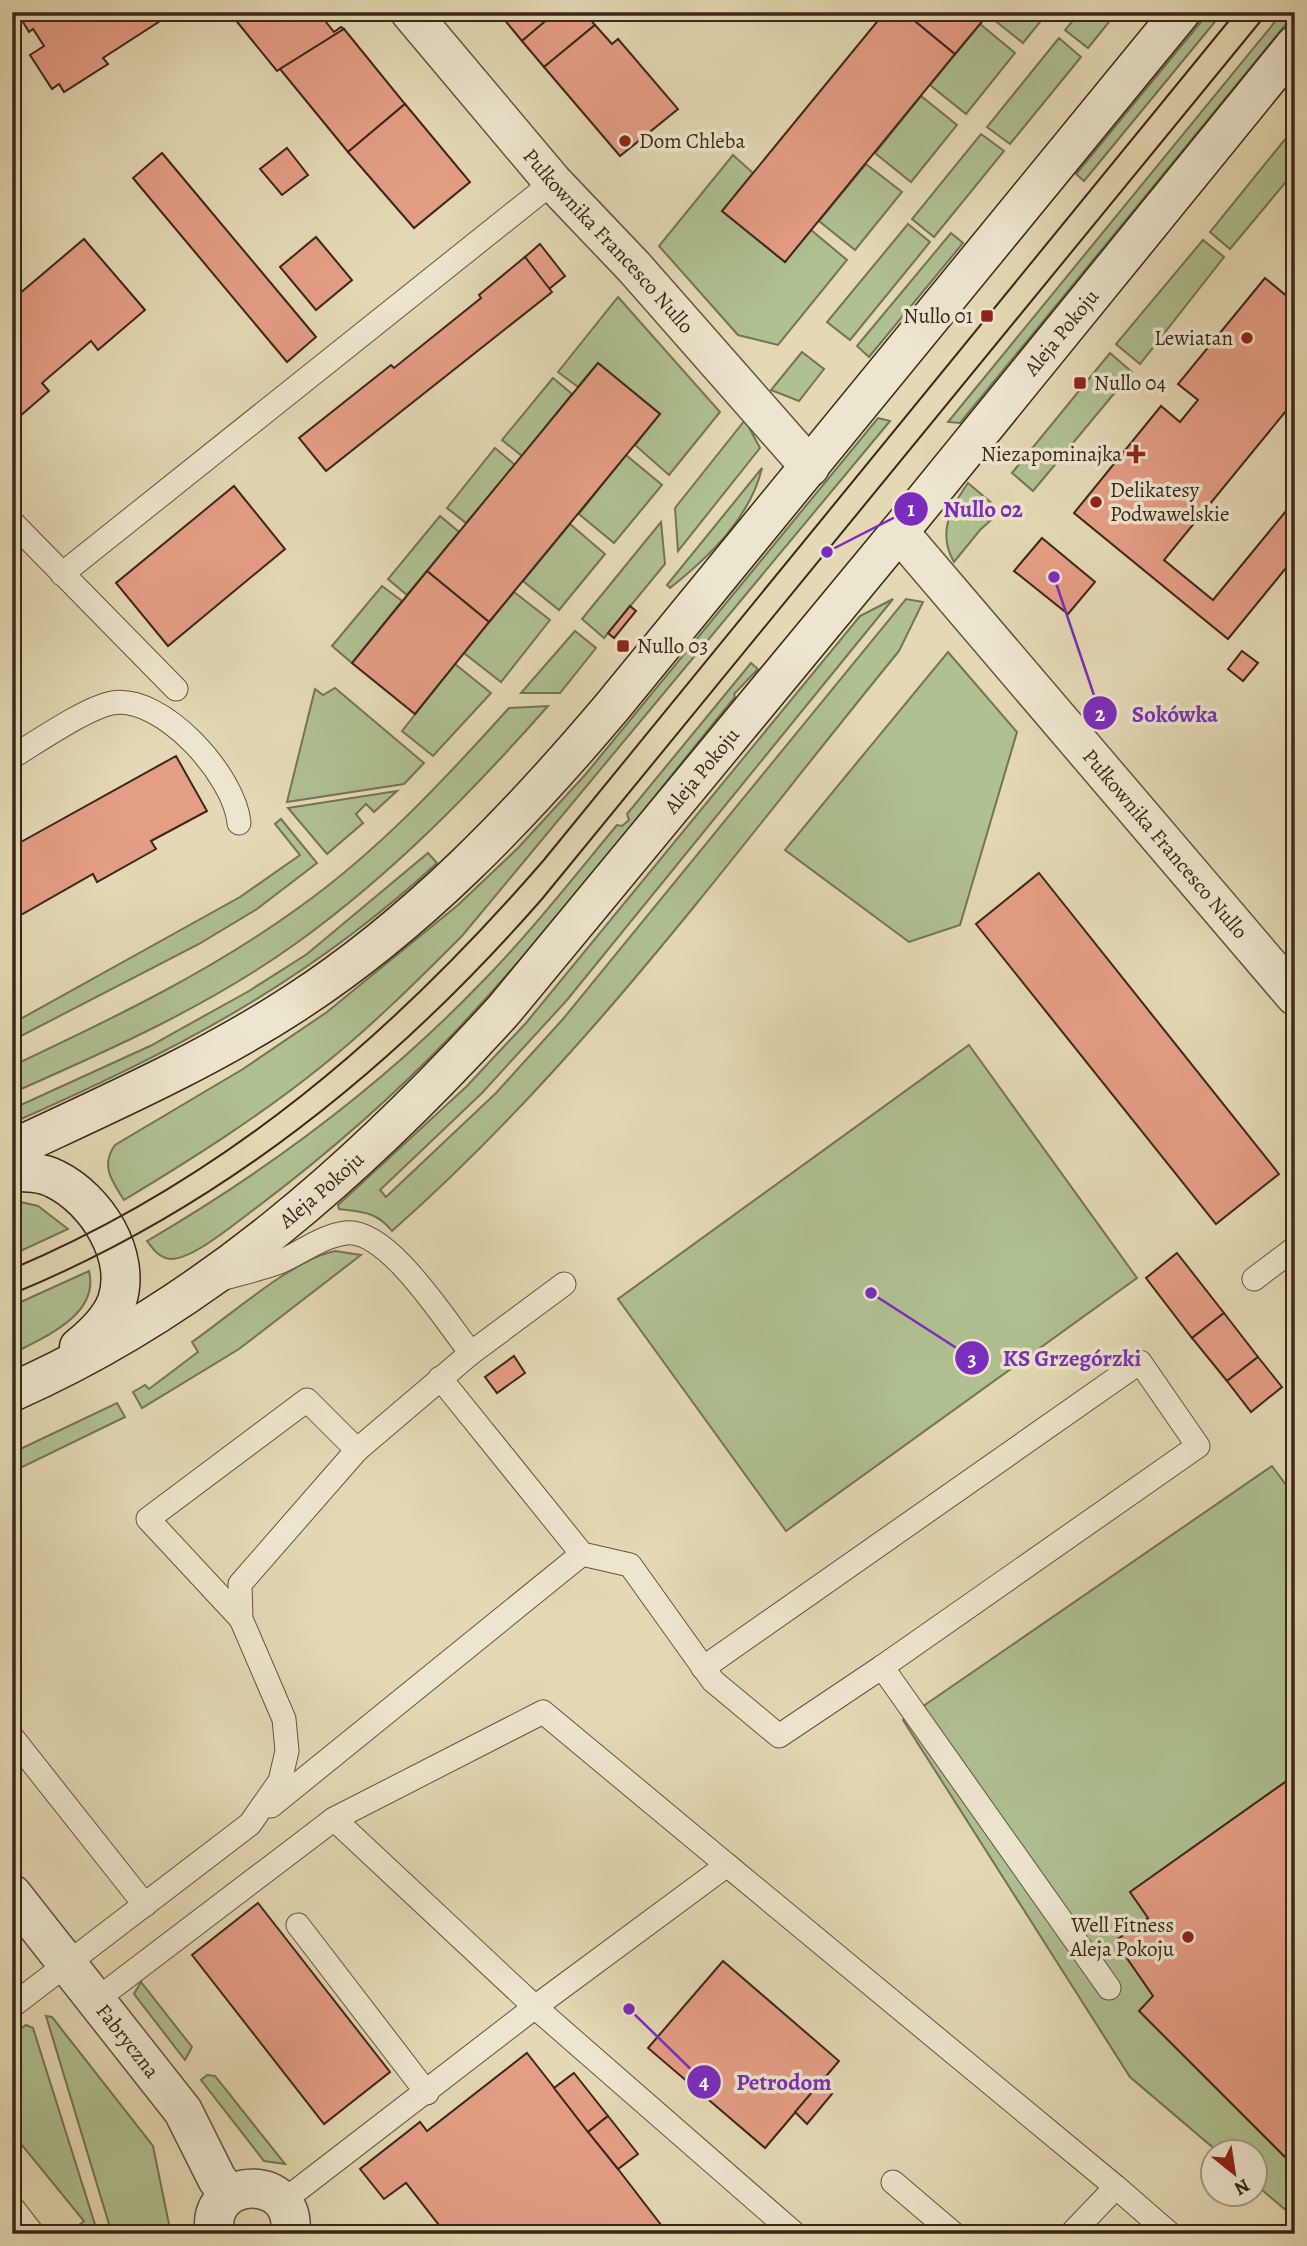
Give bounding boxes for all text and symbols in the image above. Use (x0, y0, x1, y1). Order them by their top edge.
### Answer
place label: Dom Chleba (639, 127, 745, 155)
marker: Dom Chleba (617, 133, 633, 149)
street label: Pułkownika Francesco Nullo (517, 142, 700, 339)
street label: Aleja Pokoju (1017, 283, 1105, 382)
place label: Nullo 01 (903, 302, 973, 330)
marker: Nullo 01 (979, 308, 995, 324)
place label: Lewiatan (1154, 324, 1233, 352)
marker: Lewiatan (1239, 330, 1255, 346)
place label: Nullo 04 (1094, 369, 1166, 397)
marker: Nullo 04 (1072, 375, 1088, 391)
place label: Niezapominajka (981, 440, 1122, 468)
marker: Niezapominajka (1128, 446, 1144, 462)
place label: Delikatesy Podwawelskie (1110, 476, 1229, 528)
callout: Nullo 02 (894, 487, 1037, 531)
text: Nullo 02 (943, 494, 1023, 525)
marker: Delikatesy Podwawelskie (1088, 494, 1104, 510)
text: 1 (907, 495, 915, 523)
place label: Nullo 03 (637, 632, 708, 660)
marker: Nullo 03 (615, 638, 631, 654)
callout: Sokówka (1083, 691, 1232, 735)
text: Sokówka (1132, 699, 1218, 730)
text: 2 (1095, 700, 1105, 728)
street label: Aleja Pokoju (657, 721, 746, 820)
street label: Pułkownika Francesco Nullo (1076, 743, 1254, 945)
street label: Aleja Pokoju (272, 1145, 370, 1235)
callout: KS Grzegórzki (954, 1336, 1156, 1380)
text: KS Grzegórzki (1003, 1343, 1141, 1374)
text: 3 (967, 1345, 977, 1373)
place label: Well Fitness Aleja Pokoju (1069, 1911, 1175, 1963)
marker: Well Fitness Aleja Pokoju (1180, 1929, 1196, 1945)
street label: Fabryczna (90, 1998, 166, 2084)
callout: Petrodom (687, 2060, 845, 2104)
text: Petrodom (736, 2067, 832, 2098)
text: 4 (699, 2068, 709, 2096)
north arrow (1198, 2138, 1268, 2208)
text: N (1229, 2172, 1254, 2202)

